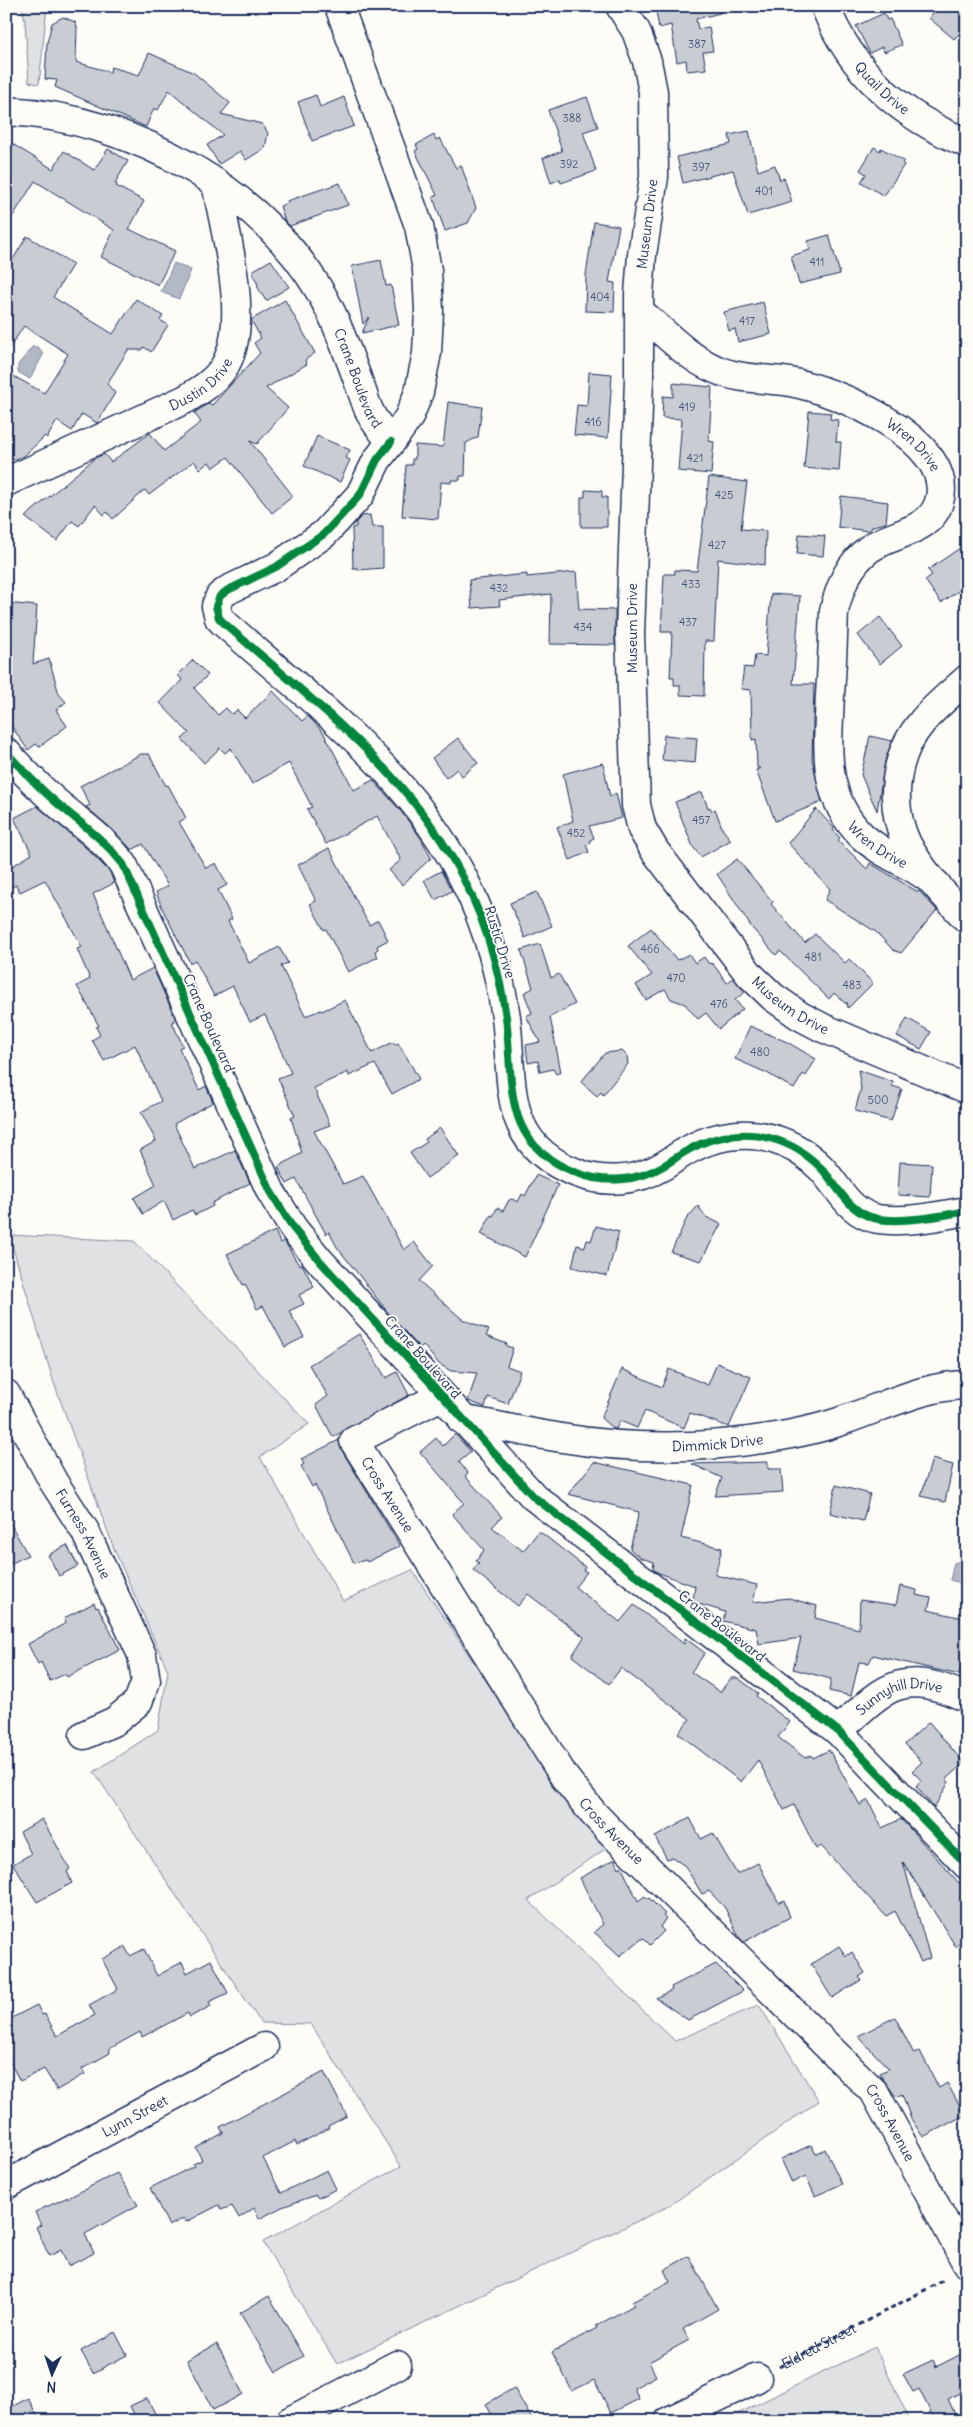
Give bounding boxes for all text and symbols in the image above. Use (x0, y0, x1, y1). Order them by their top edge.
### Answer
house number: 387 (688, 37, 707, 51)
street label: Quail Drive (851, 58, 913, 118)
house number: 388 (563, 111, 581, 125)
house number: 392 (560, 157, 578, 171)
house number: 397 (692, 160, 711, 174)
street label: Museum Drive (633, 178, 661, 270)
house number: 401 (755, 184, 773, 198)
house number: 411 (810, 255, 824, 269)
house number: 404 (590, 290, 610, 304)
house number: 417 (739, 314, 756, 328)
street label: Crane Boulevard (330, 326, 386, 432)
street label: Dustin Drive (166, 355, 236, 415)
house number: 419 (679, 400, 695, 414)
street label: Wren Drive (883, 414, 945, 474)
house number: 416 (585, 415, 601, 429)
house number: 421 (687, 451, 703, 465)
house number: 425 (715, 488, 733, 502)
house number: 427 (708, 538, 726, 552)
house number: 433 (682, 577, 700, 591)
house number: 432 (490, 581, 508, 595)
street label: Museum Drive (623, 583, 641, 673)
house number: 437 (679, 615, 698, 629)
house number: 434 (574, 620, 592, 634)
house number: 457 (692, 813, 711, 827)
street label: Wren Drive (844, 817, 911, 872)
house number: 452 (567, 826, 585, 840)
street label: Rustic Drive (480, 904, 520, 980)
house number: 466 (640, 942, 660, 956)
house number: 481 (804, 950, 822, 964)
street label: Crane Boulevard (179, 971, 239, 1075)
house number: 470 (667, 971, 685, 985)
street label: Museum Drive (748, 973, 831, 1038)
house number: 483 (843, 978, 861, 992)
house number: 476 (710, 997, 728, 1011)
house number: 480 (750, 1045, 770, 1059)
house number: 500 (868, 1093, 888, 1107)
street label: Crane Boulevard (381, 1312, 465, 1402)
street label: Dimmick Drive (672, 1430, 764, 1455)
street label: Cross Avenue (357, 1453, 418, 1536)
street label: Furness Avenue (51, 1486, 115, 1582)
street label: Crane Boulevard (675, 1586, 769, 1666)
street label: Sunnyhill Drive (852, 1674, 945, 1719)
street label: Cross Avenue (575, 1794, 647, 1868)
street label: Cross Avenue (862, 2080, 919, 2164)
street label: Lynn Street (99, 2091, 171, 2141)
street label: Eldred Street (779, 2319, 859, 2373)
north arrow (28, 2350, 78, 2400)
text: N (46, 2378, 57, 2396)

